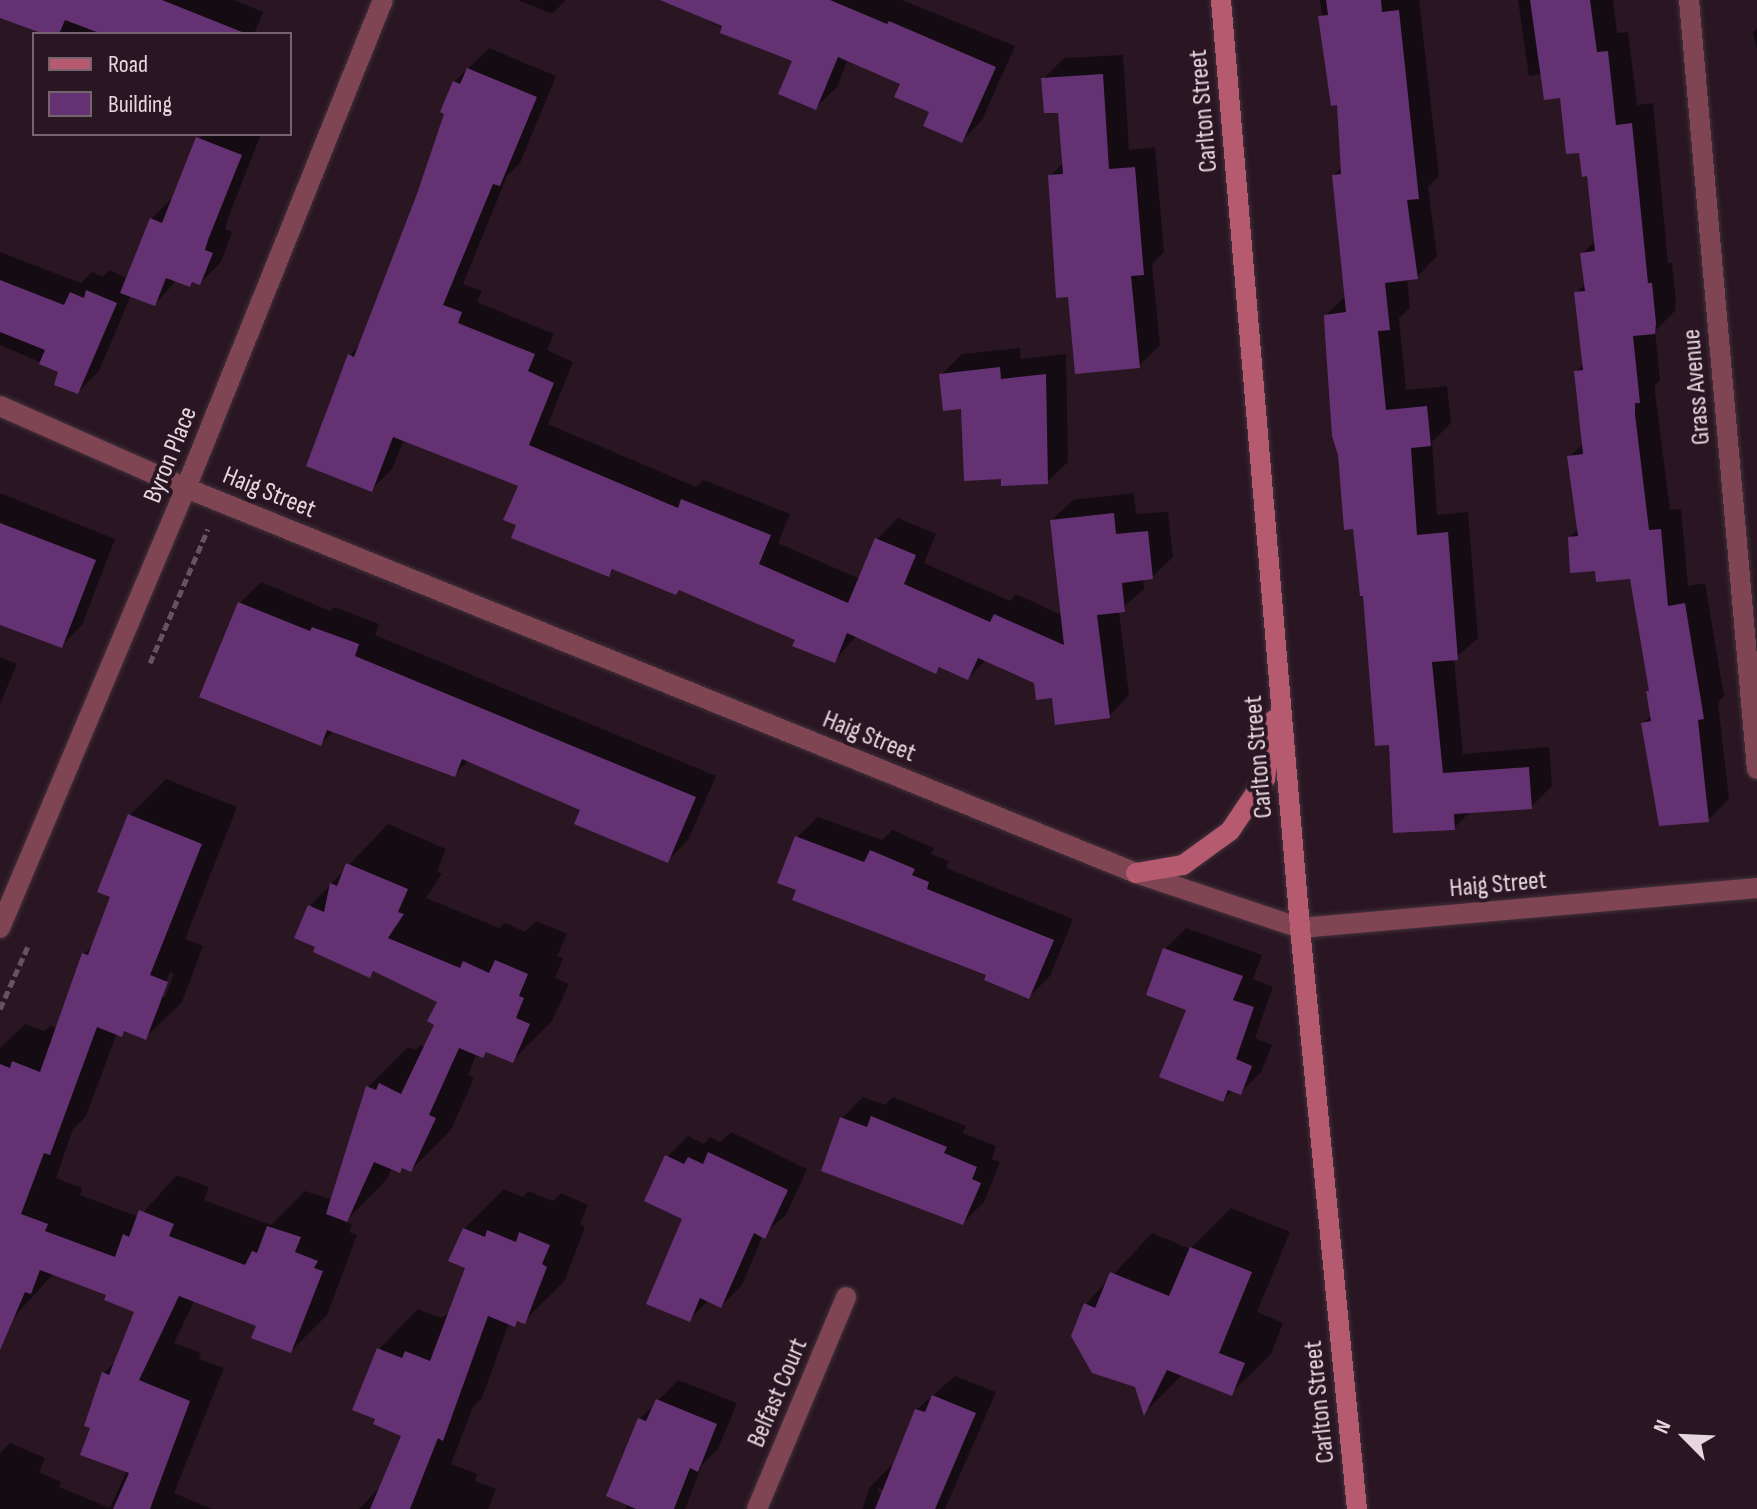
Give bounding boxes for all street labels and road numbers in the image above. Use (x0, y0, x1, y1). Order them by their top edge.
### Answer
street label: Carlton Street (1183, 48, 1225, 174)
street label: Grass Avenue (1676, 328, 1718, 446)
street label: Byron Place (138, 402, 204, 508)
street label: Haig Street (218, 460, 320, 526)
street label: Carlton Street (1238, 694, 1280, 820)
street label: Haig Street (818, 704, 920, 770)
street label: Haig Street (1448, 865, 1548, 905)
street label: Belfast Court (741, 1334, 815, 1452)
street label: Carlton Street (1298, 1339, 1342, 1465)

